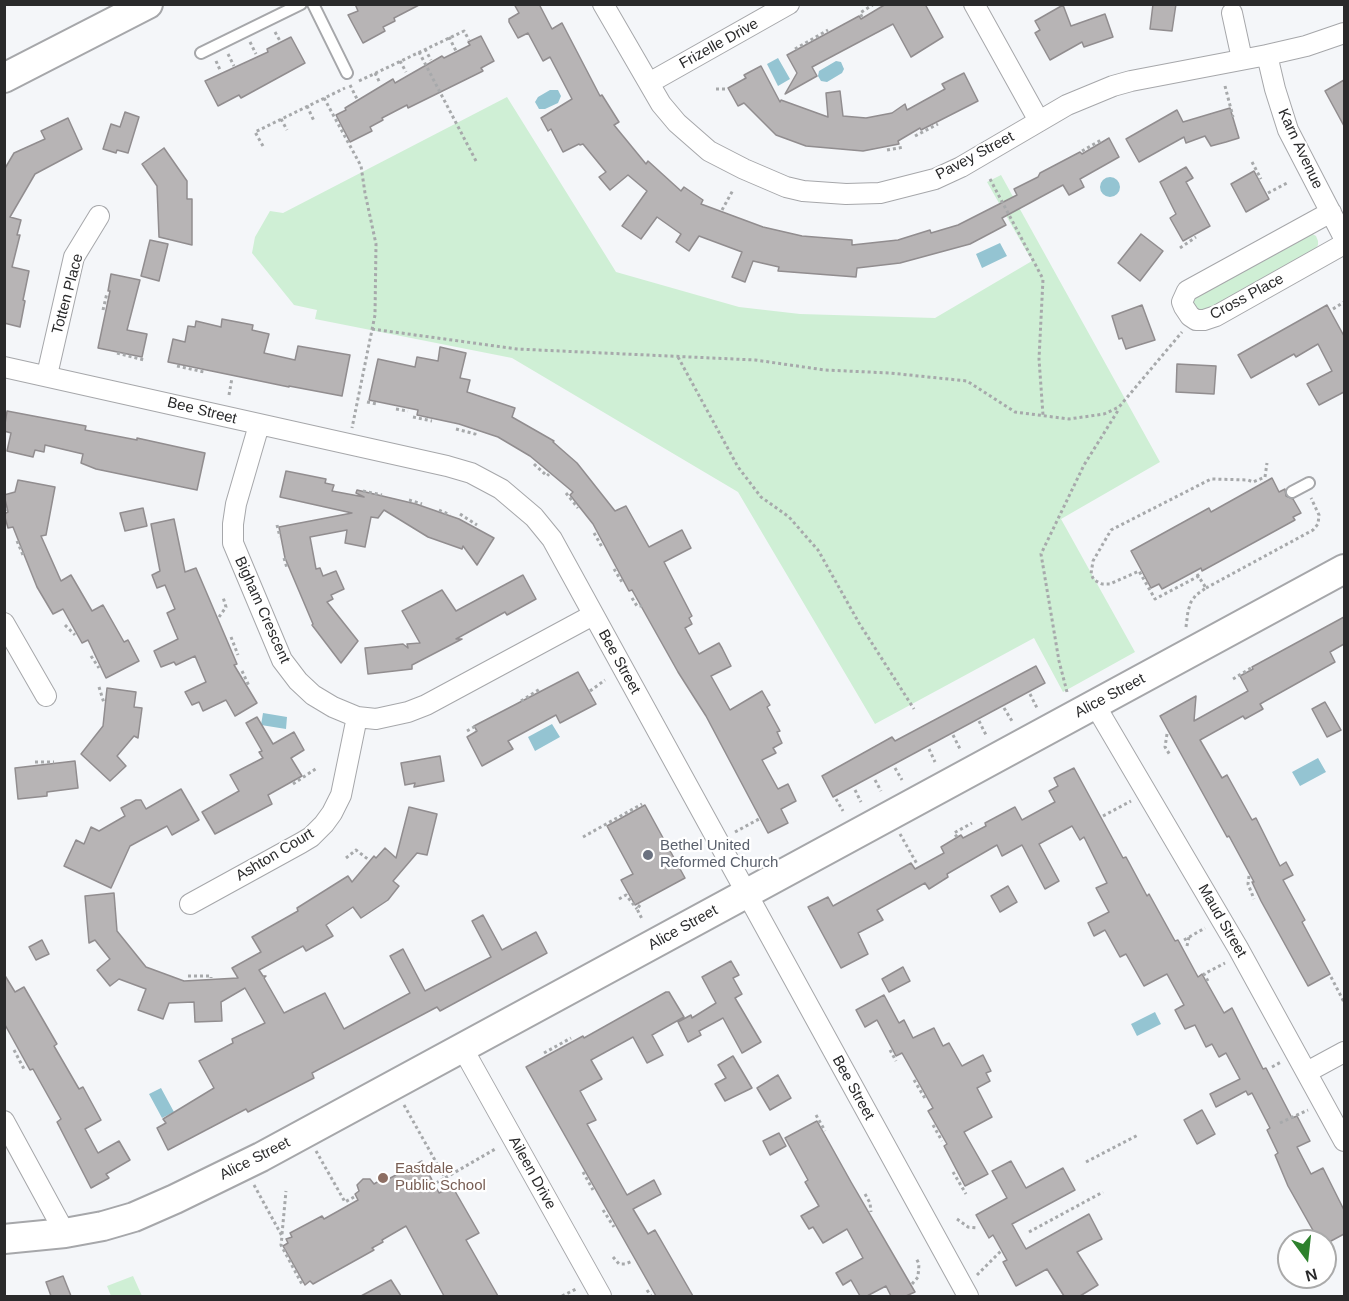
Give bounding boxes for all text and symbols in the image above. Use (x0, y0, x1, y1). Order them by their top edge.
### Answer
street label: Frizelle Drive (676, 15, 762, 73)
street label: Karn Avenue (1274, 106, 1326, 192)
street label: Pavey Street (933, 128, 1017, 184)
street label: Totten Place (49, 252, 87, 336)
street label: Cross Place (1207, 270, 1287, 324)
street label: Bee Street (165, 394, 239, 428)
street label: Bigham Crescent (230, 554, 294, 666)
street label: Bee Street (594, 627, 644, 697)
street label: Alice Street (1072, 670, 1148, 722)
street label: Ashton Court (233, 825, 317, 885)
place label: Bethel United Reformed Church (660, 837, 778, 872)
marker: Bethel United Reformed Church (641, 848, 655, 862)
street label: Maud Street (1194, 881, 1250, 961)
street label: Alice Street (645, 902, 721, 954)
street label: Bee Street (828, 1053, 878, 1123)
street label: Aileen Drive (505, 1133, 559, 1213)
street label: Alice Street (217, 1134, 293, 1184)
place label: Eastdale Public School (395, 1160, 486, 1195)
marker: Eastdale Public School (376, 1171, 390, 1185)
north arrow (1277, 1229, 1337, 1289)
text: N (1303, 1265, 1319, 1285)

